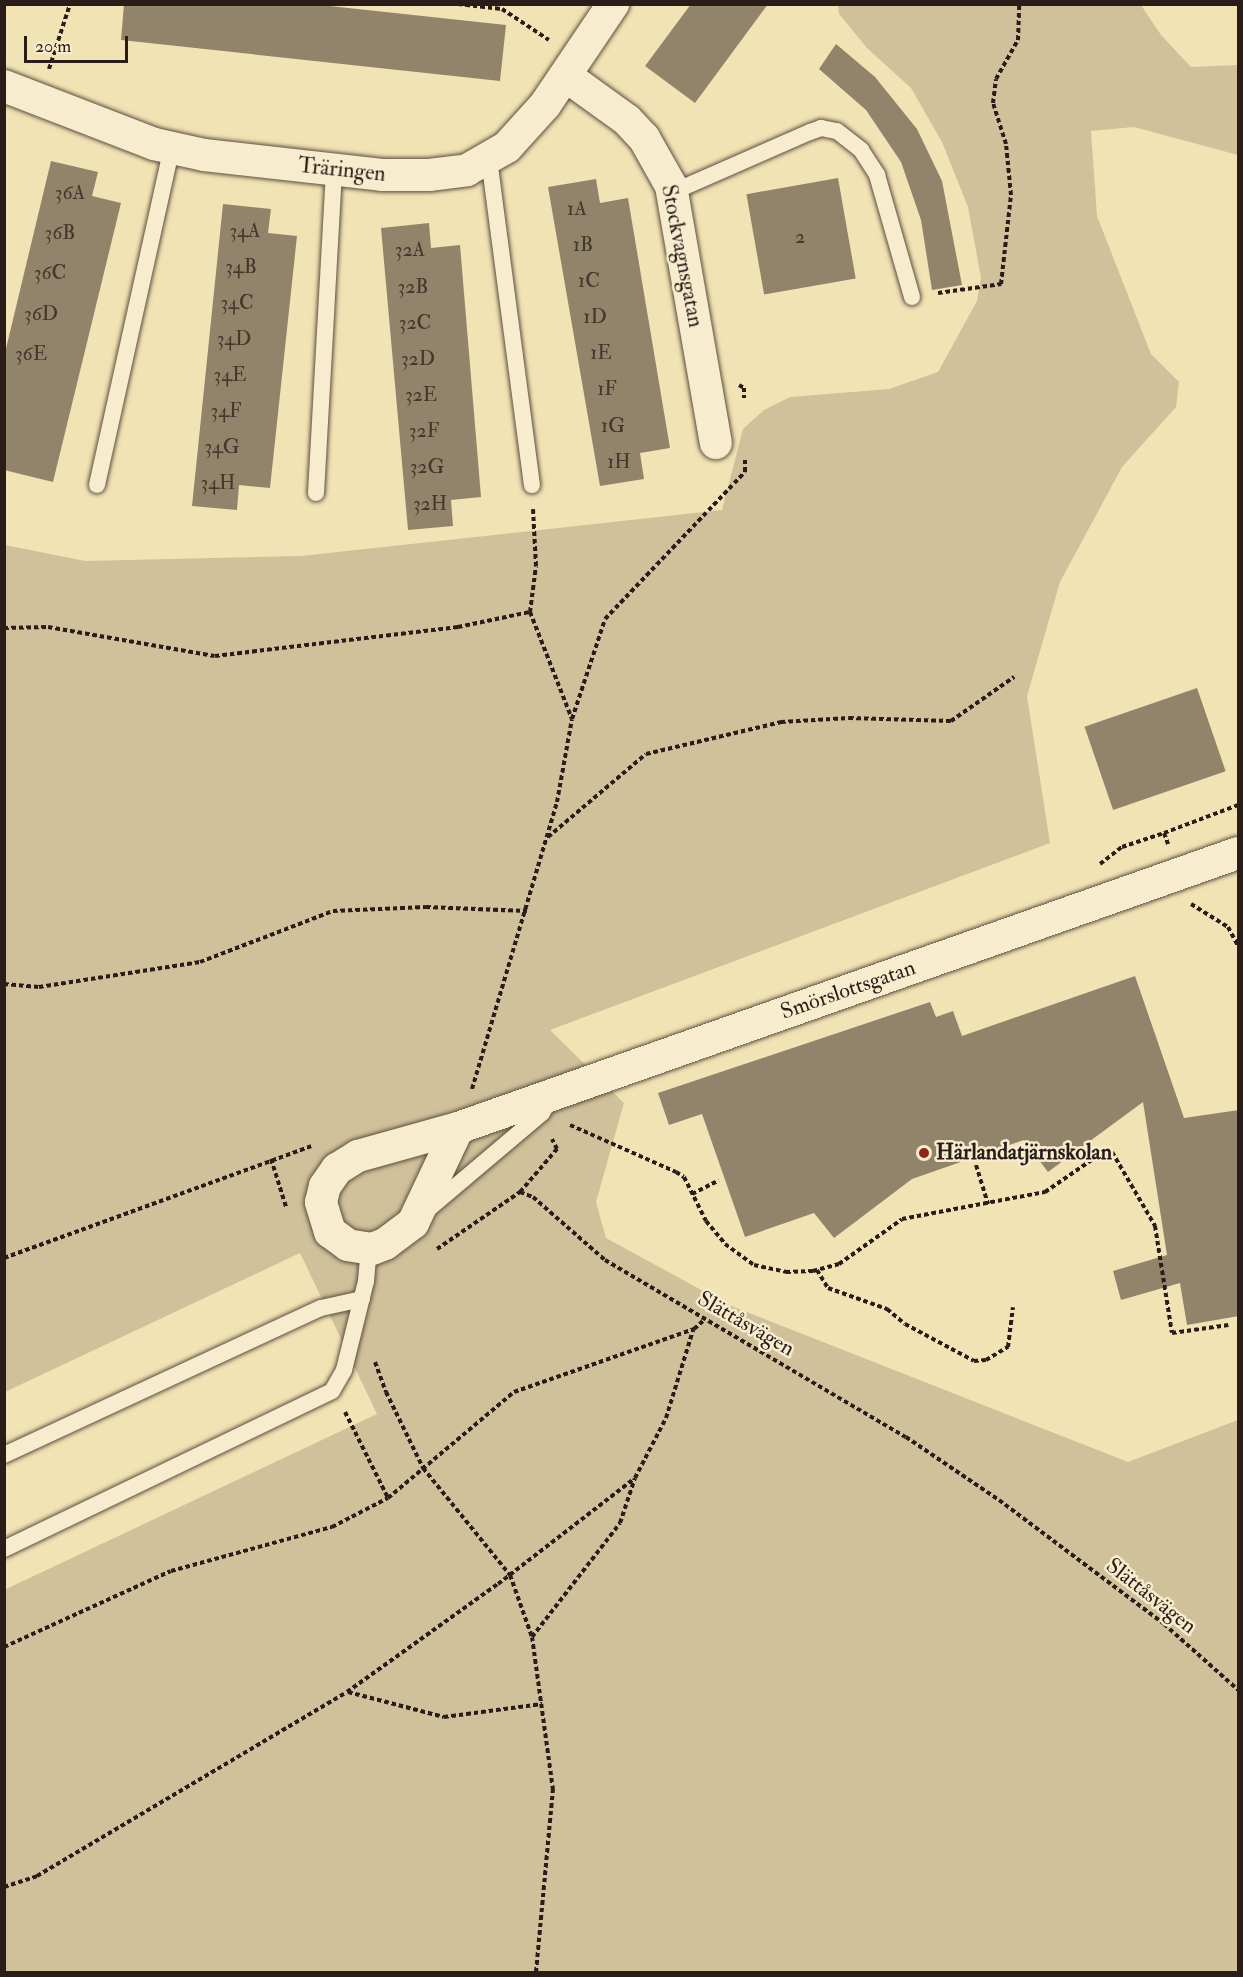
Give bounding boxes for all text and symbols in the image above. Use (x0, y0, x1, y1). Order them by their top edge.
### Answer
scale bar (27, 24, 130, 62)
text: 20 m (35, 35, 71, 58)
street label: Träringen (297, 152, 387, 188)
house number: 36A (55, 180, 85, 204)
street label: Stockvagnsgatan (655, 182, 709, 330)
house number: 1A (567, 196, 587, 220)
house number: 34A (229, 218, 261, 242)
house number: 36B (45, 220, 75, 244)
house number: 2 (795, 224, 805, 248)
house number: 1B (573, 232, 593, 256)
house number: 32A (395, 237, 425, 261)
house number: 34B (225, 254, 257, 278)
house number: 36C (34, 260, 66, 284)
house number: 1C (578, 268, 600, 292)
house number: 32B (398, 274, 428, 298)
house number: 34C (220, 290, 254, 314)
house number: 36D (24, 301, 58, 325)
house number: 1D (583, 304, 607, 328)
house number: 32C (399, 310, 431, 334)
house number: 34D (217, 326, 251, 350)
house number: 1E (590, 340, 612, 364)
house number: 36E (15, 341, 47, 365)
house number: 32D (401, 346, 435, 370)
house number: 34E (214, 362, 246, 386)
house number: 1F (597, 376, 617, 400)
house number: 32E (405, 382, 437, 406)
house number: 34F (211, 398, 241, 422)
house number: 1G (601, 413, 625, 437)
house number: 32F (409, 418, 439, 442)
house number: 34G (204, 434, 240, 458)
house number: 1H (607, 449, 631, 473)
house number: 32G (410, 454, 444, 478)
house number: 34H (201, 470, 235, 494)
house number: 32H (413, 491, 447, 515)
street label: Smörslottsgatan (777, 955, 919, 1025)
place label: Härlandatjärnskolan (936, 1140, 1112, 1166)
marker: Härlandatjärnskolan (917, 1146, 931, 1160)
street label: Slättåsvägen (693, 1286, 799, 1362)
street label: Slättåsvägen (1100, 1552, 1202, 1640)

